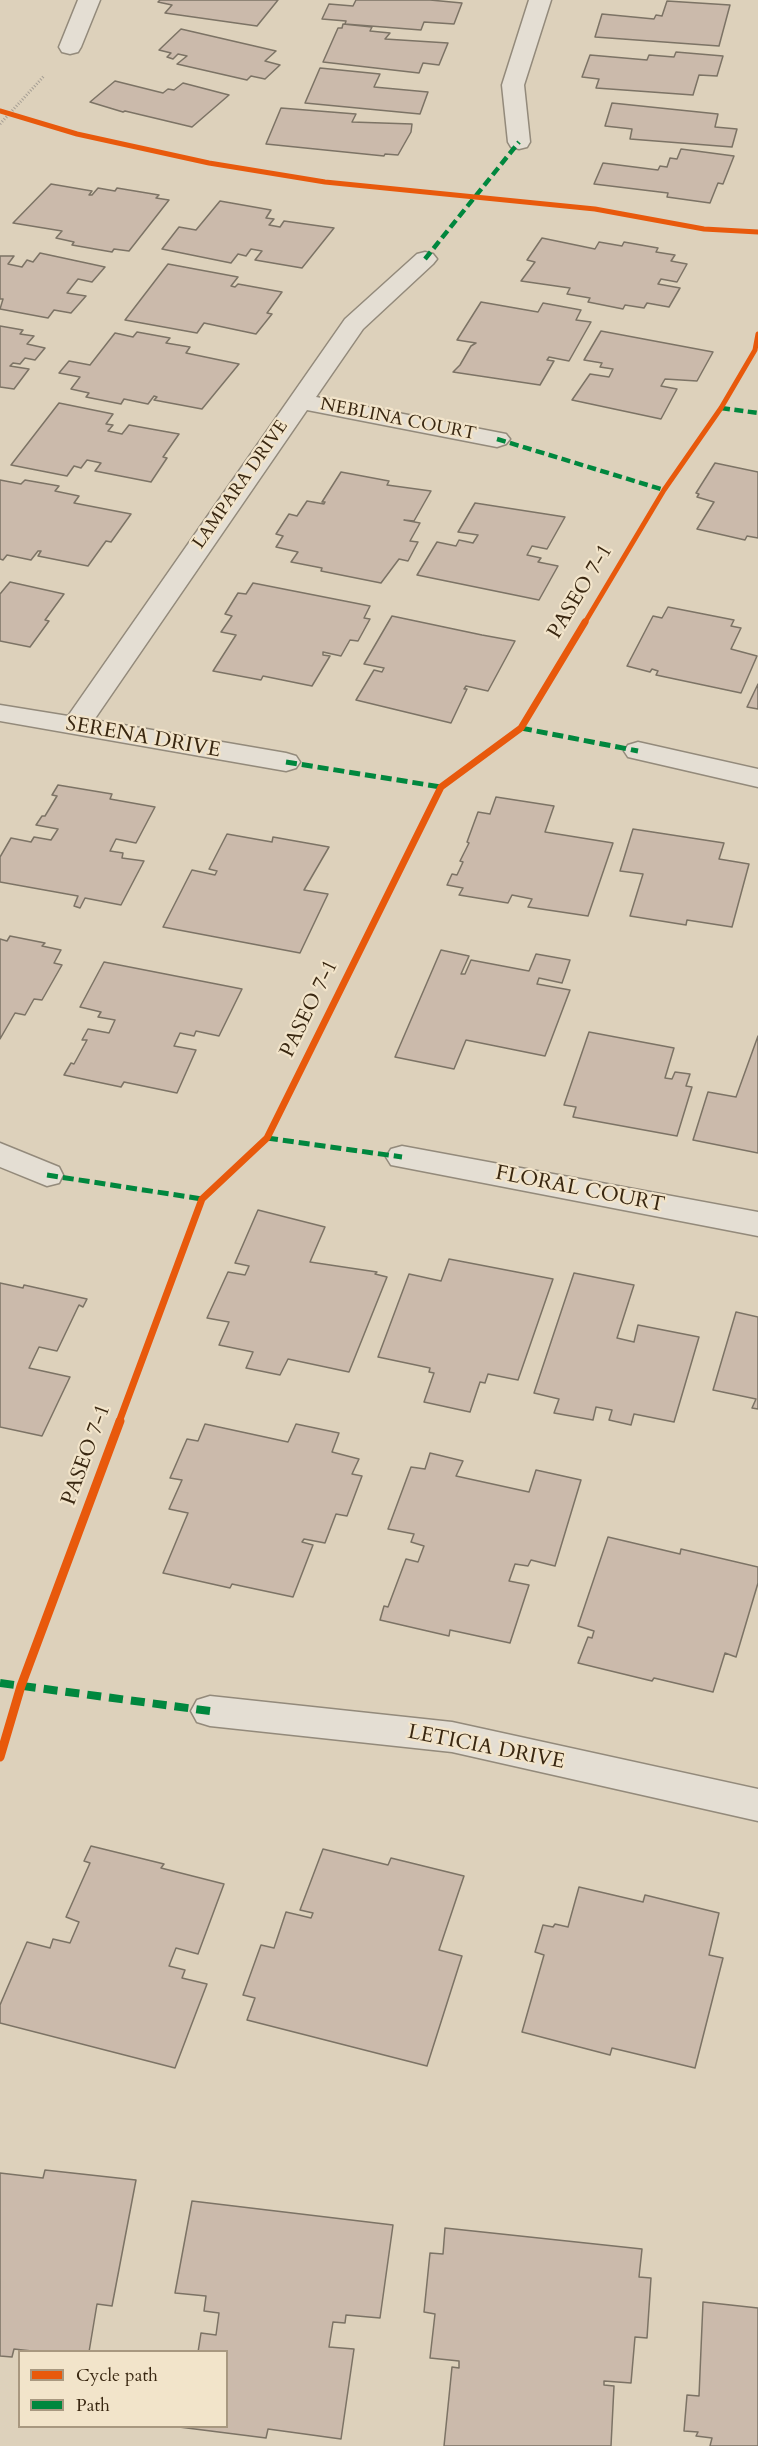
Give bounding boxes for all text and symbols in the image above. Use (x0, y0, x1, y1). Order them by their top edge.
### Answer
street label: NEBLINA COURT (318, 394, 478, 446)
street label: LAMPARA DRIVE (189, 417, 293, 553)
street label: PASEO 7-1 (543, 540, 619, 644)
street label: SERENA DRIVE (64, 712, 222, 764)
street label: PASEO 7-1 (276, 956, 344, 1062)
street label: FLORAL COURT (493, 1161, 667, 1219)
street label: PASEO 7-1 (57, 1401, 117, 1509)
street label: LETICIA DRIVE (405, 1720, 567, 1776)
legend (18, 2350, 228, 2428)
text: Cycle path (76, 2363, 158, 2388)
text: Path (76, 2393, 110, 2418)

